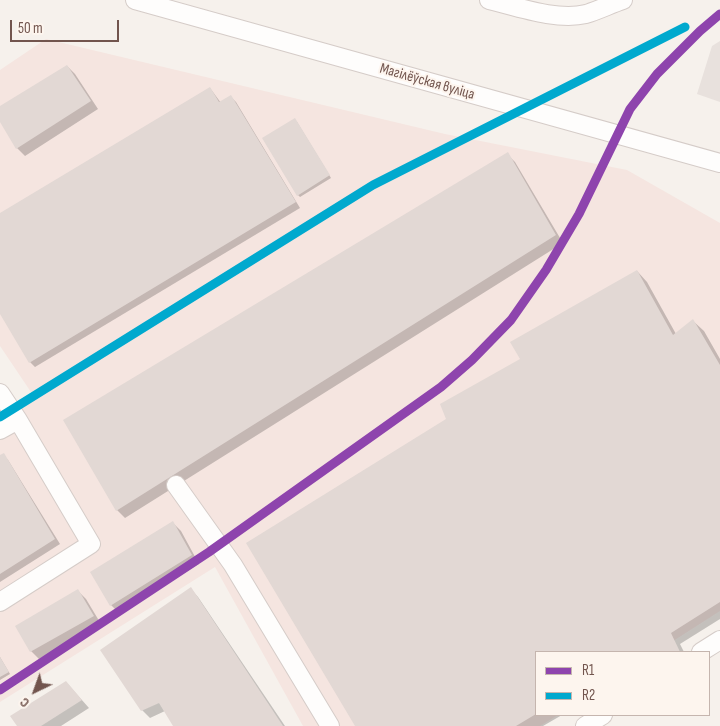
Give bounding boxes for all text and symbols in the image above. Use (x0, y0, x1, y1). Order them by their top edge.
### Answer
scale bar (12, 10, 121, 42)
text: 50 m (18, 19, 43, 38)
street label: Магілёўская вуліца (378, 60, 476, 104)
legend (535, 651, 710, 716)
text: R1 (582, 661, 594, 680)
north arrow (10, 666, 60, 716)
text: R2 (582, 686, 595, 705)
text: С (16, 694, 33, 711)

